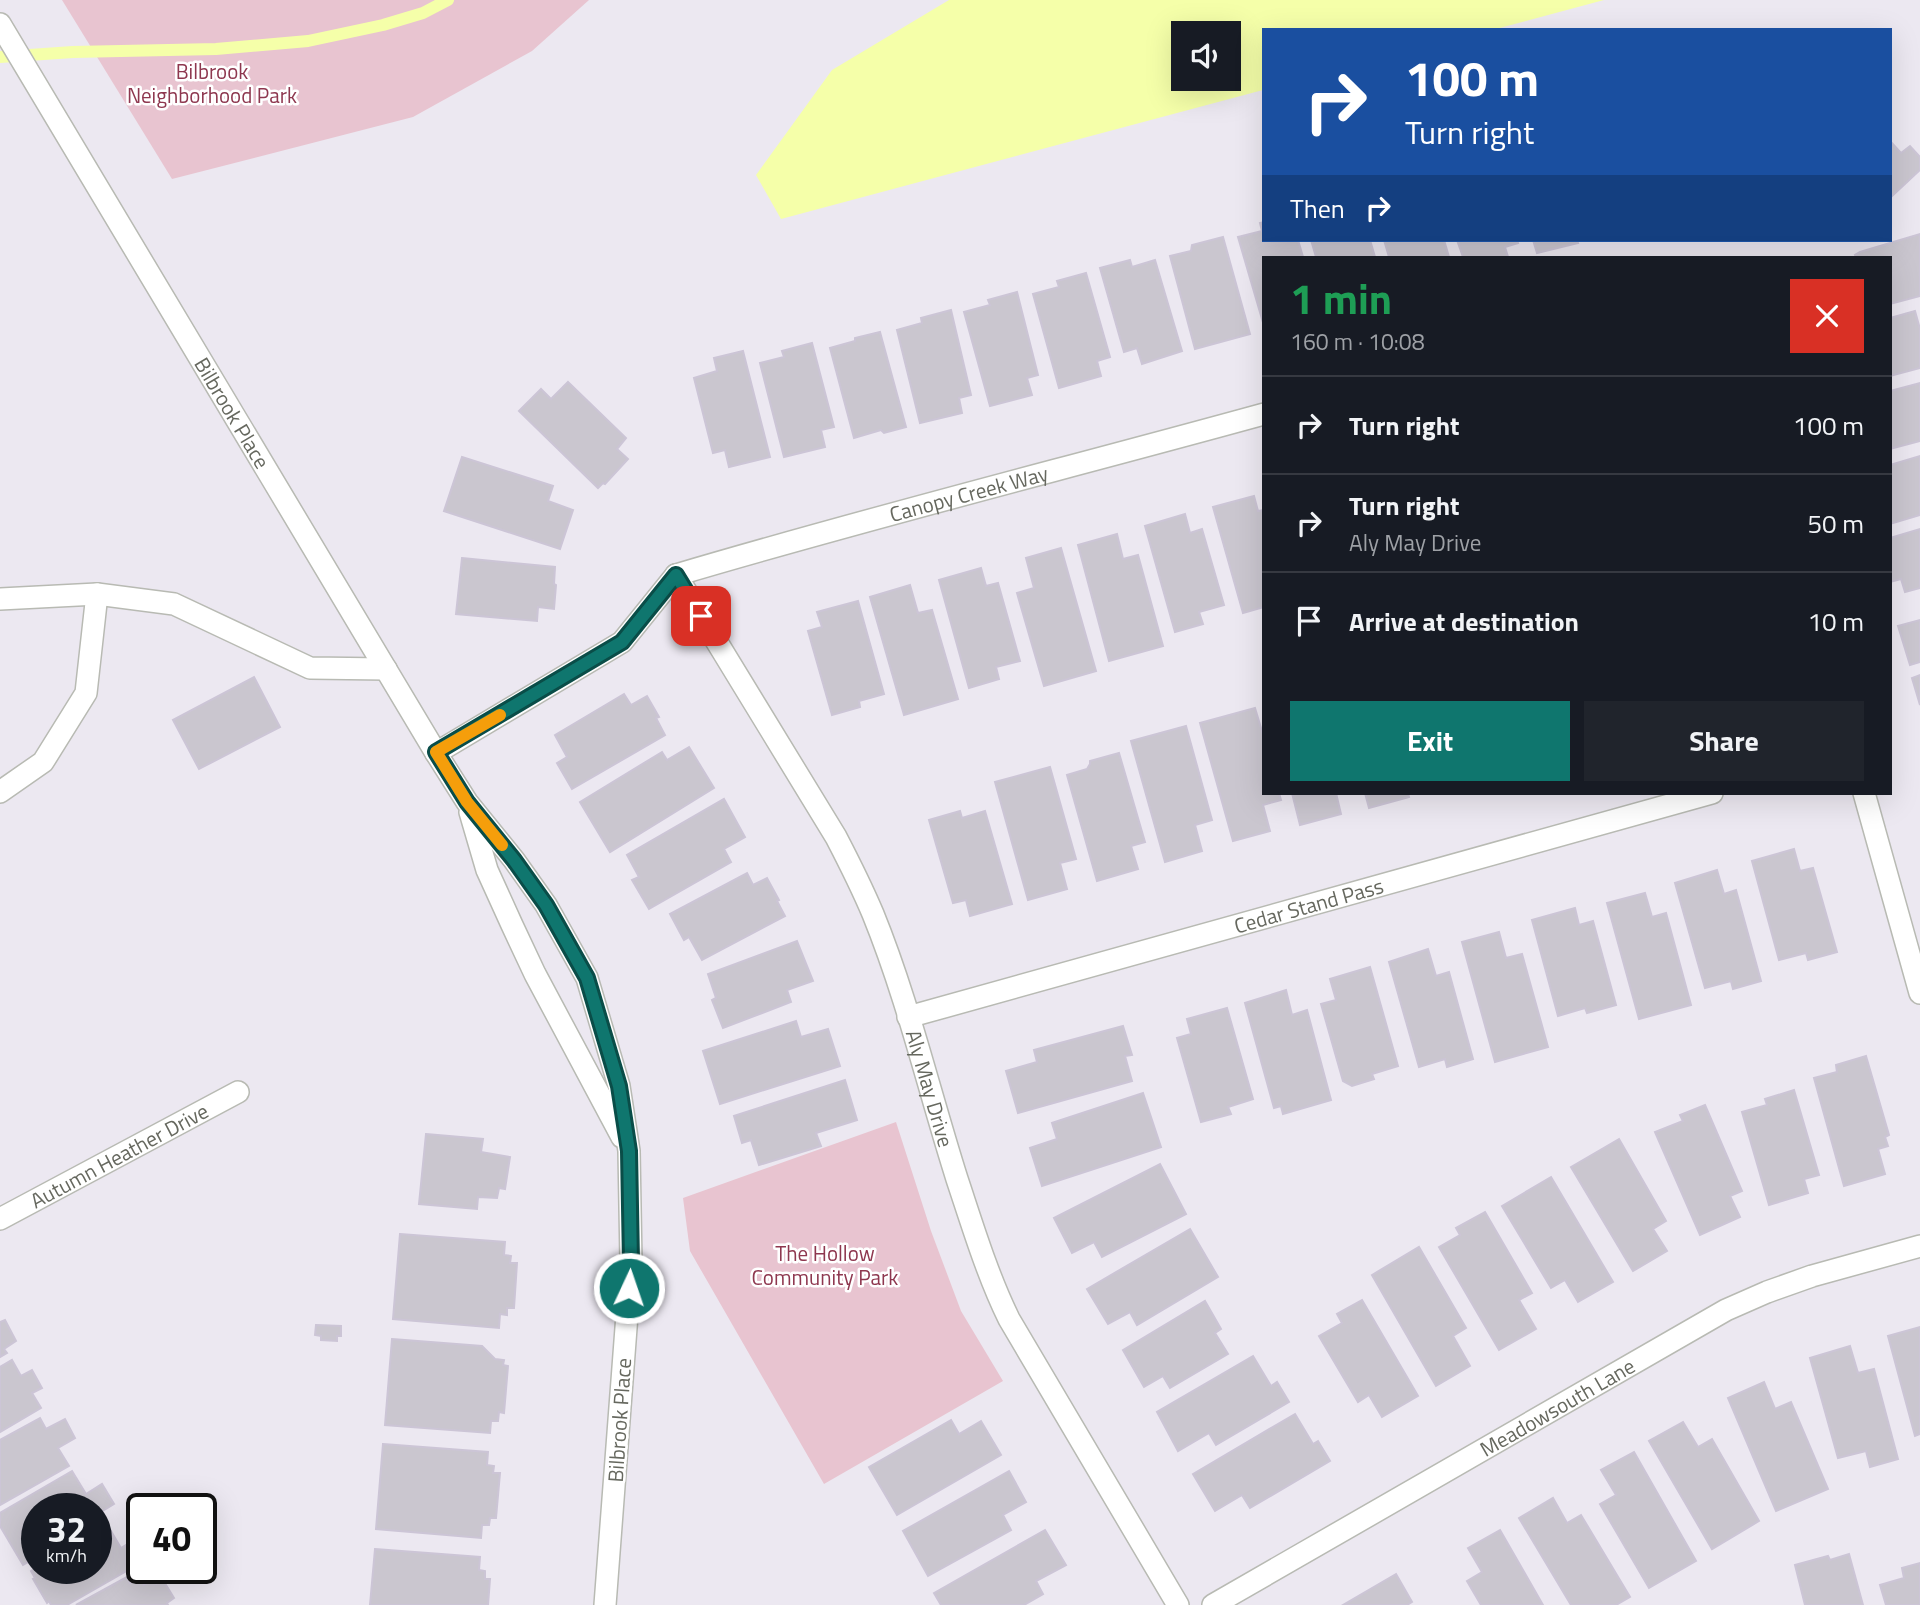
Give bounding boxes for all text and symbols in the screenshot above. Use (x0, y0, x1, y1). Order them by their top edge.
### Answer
map controls (1171, 21, 1241, 91)
button: sound (1171, 21, 1241, 91)
text: 100 m (1405, 40, 1539, 115)
park label: Bilbrook Neighborhood Park (127, 55, 297, 111)
icon: right (1290, 56, 1381, 147)
text: Turn right (1405, 108, 1534, 156)
text: Then (1290, 189, 1345, 228)
icon: right (1359, 189, 1397, 227)
text: 1 min (1290, 266, 1392, 330)
button: close (1790, 279, 1864, 353)
text: 160 m · 10:08 (1290, 324, 1425, 359)
street label: Bilbrook Place (187, 351, 278, 475)
icon: right (1290, 406, 1328, 444)
text: Turn right (1349, 406, 1460, 445)
text: 100 m (1793, 406, 1864, 445)
street label: Canopy Creek Way (886, 457, 1052, 530)
text: Turn right (1349, 486, 1460, 525)
icon: right (1290, 504, 1328, 542)
text: 50 m (1807, 504, 1864, 543)
text: Aly May Drive (1349, 525, 1481, 560)
pin (671, 586, 731, 646)
icon: arrive (682, 597, 720, 635)
icon: arrive (1290, 602, 1328, 640)
text: Arrive at destination (1349, 602, 1579, 641)
text: 10 m (1807, 602, 1864, 641)
button: Exit (1290, 701, 1570, 781)
button: Share (1584, 701, 1864, 781)
street label: Cedar Stand Pass (1230, 869, 1387, 941)
street label: Aly May Drive (898, 1026, 962, 1151)
street label: Autumn Heather Drive (24, 1095, 214, 1216)
park label: The Hollow Community Park (752, 1237, 898, 1293)
position arrow (592, 1251, 666, 1325)
street label: Meadowsouth Lane (1474, 1350, 1641, 1464)
street label: Bilbrook Place (599, 1357, 639, 1483)
speed limit sign: 40 (126, 1493, 217, 1584)
text: 32 (47, 1502, 86, 1556)
text: km/h (46, 1542, 87, 1569)

